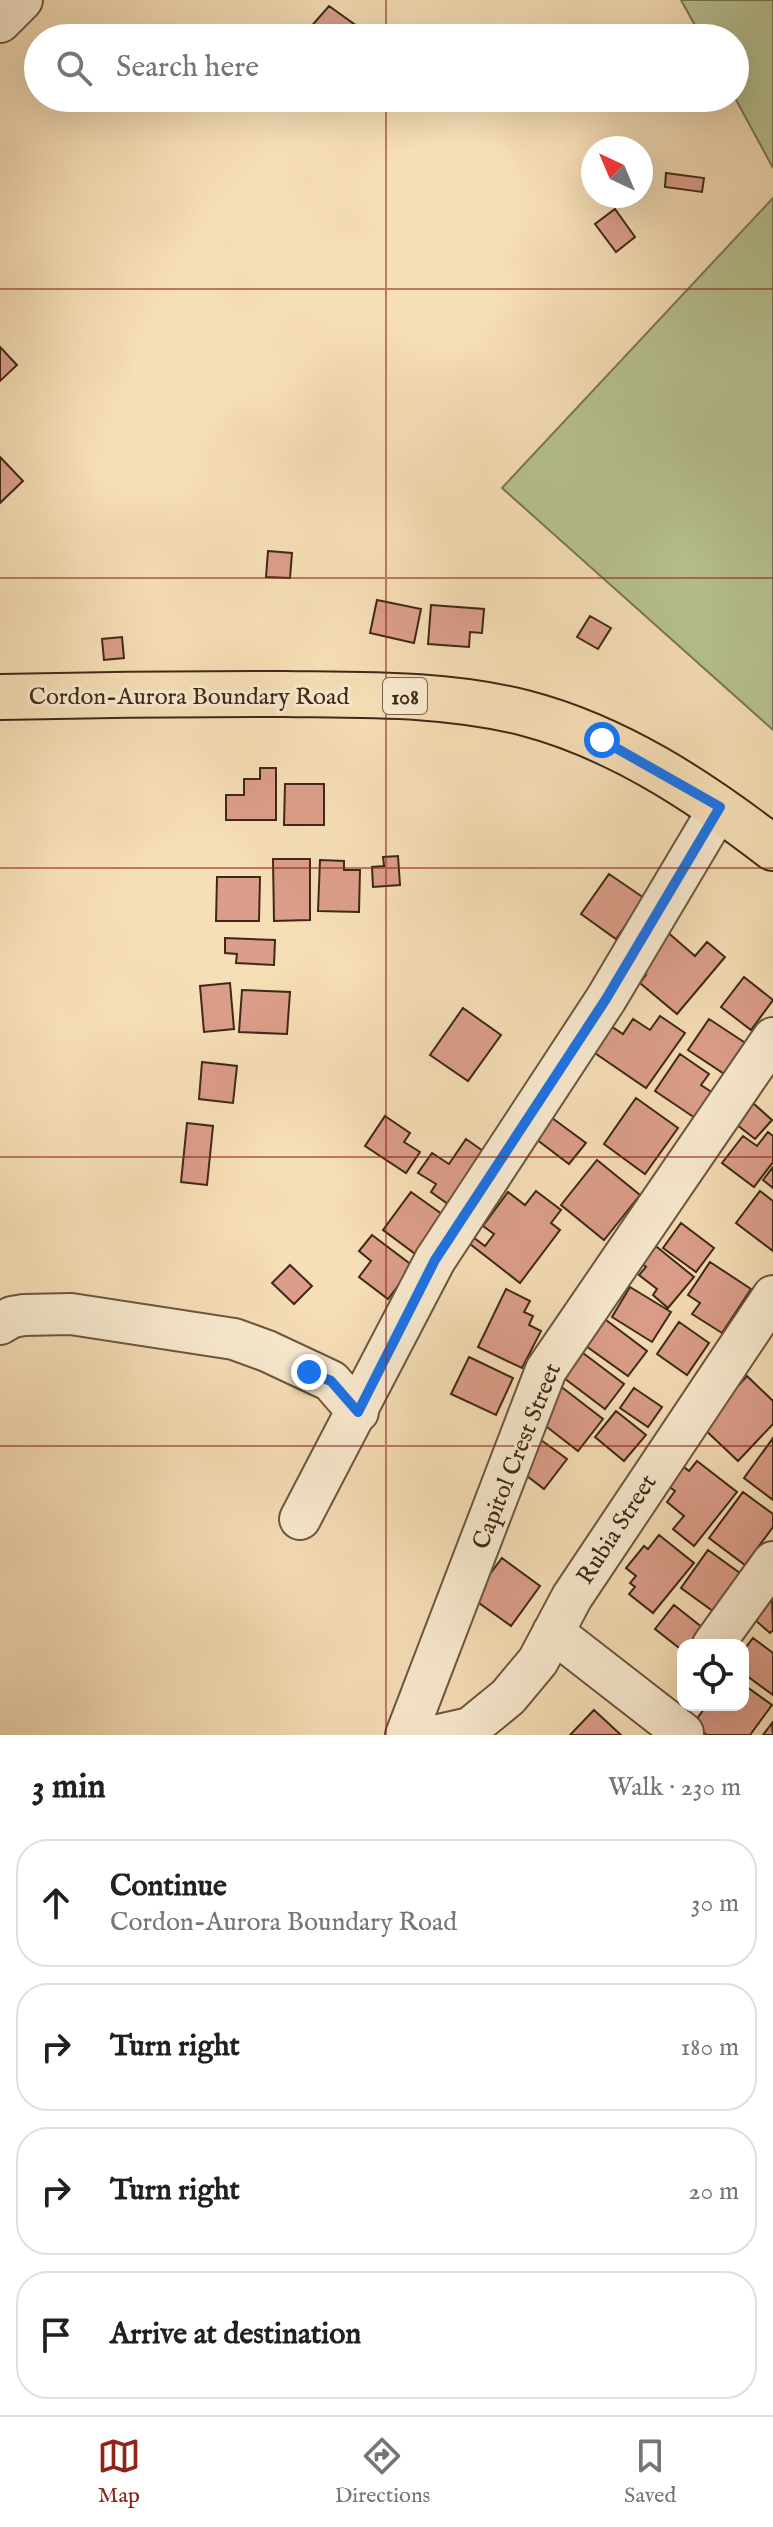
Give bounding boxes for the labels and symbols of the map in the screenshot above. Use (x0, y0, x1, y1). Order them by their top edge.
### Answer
north arrow (581, 136, 653, 208)
road number: 108 (383, 678, 427, 714)
street label: Cordon-Aurora Boundary Road (29, 682, 349, 713)
route start (584, 722, 620, 758)
route end (291, 1354, 327, 1390)
street label: Capitol Crest Street (466, 1359, 569, 1554)
street label: Rubia Street (570, 1469, 664, 1591)

